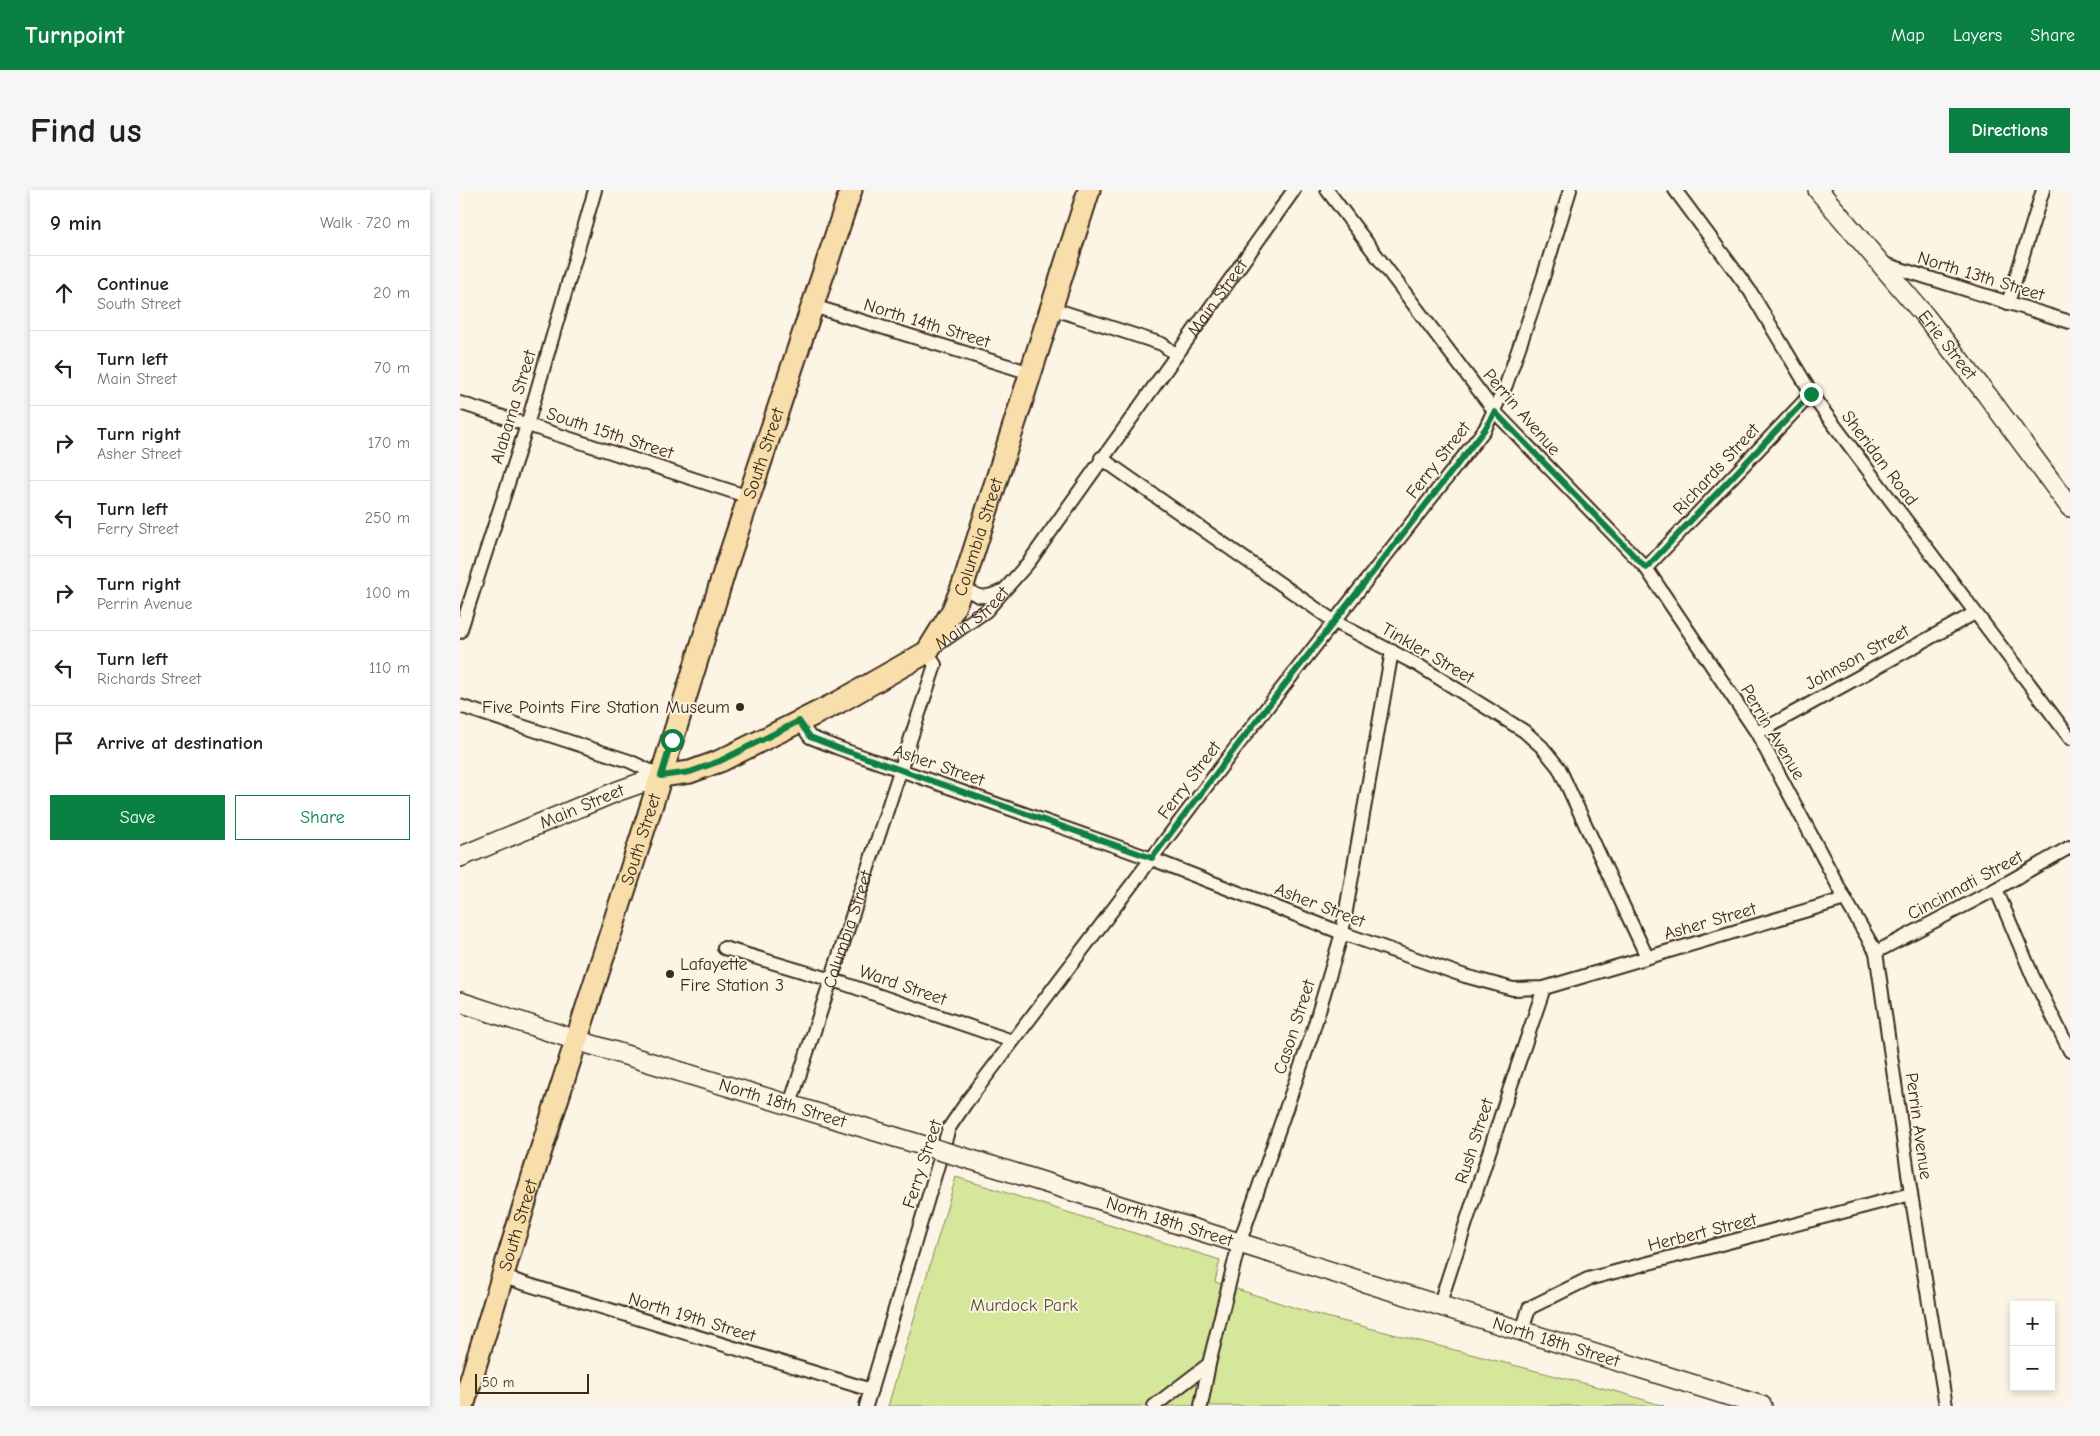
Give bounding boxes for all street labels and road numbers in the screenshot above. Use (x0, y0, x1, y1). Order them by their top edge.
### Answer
street label: North 13th Street (1915, 247, 2048, 306)
street label: Main Street (1183, 255, 1253, 341)
street label: North 14th Street (861, 294, 993, 353)
street label: Erie Street (1914, 306, 1981, 385)
street label: Alabama Street (486, 347, 541, 467)
street label: Perrin Avenue (1478, 365, 1565, 460)
street label: South 15th Street (544, 403, 677, 464)
street label: South Street (739, 404, 789, 502)
street label: Sheridan Road (1837, 407, 1922, 510)
street label: Ferry Street (1402, 417, 1475, 503)
street label: Richards Street (1669, 419, 1765, 519)
street label: Columbia Street (950, 475, 1008, 599)
street label: Main Street (931, 582, 1014, 654)
street label: Tinkler Street (1378, 619, 1478, 689)
street label: Johnson Street (1802, 620, 1914, 695)
street label: Perrin Avenue (1736, 681, 1809, 784)
street label: Ferry Street (1153, 737, 1226, 823)
street label: Asher Street (891, 740, 988, 791)
street label: Main Street (537, 779, 628, 834)
street label: South Street (617, 790, 666, 888)
street label: Cincinnati Street (1904, 846, 2027, 925)
street label: Columbia Street (819, 867, 878, 991)
street label: Asher Street (1272, 879, 1369, 933)
street label: Asher Street (1662, 898, 1759, 945)
street label: Ward Street (856, 961, 950, 1010)
street label: Cason Street (1269, 976, 1320, 1077)
street label: Perrin Avenue (1901, 1071, 1936, 1181)
street label: North 18th Street (716, 1074, 849, 1133)
street label: Rush Street (1451, 1095, 1498, 1186)
street label: Ferry Street (898, 1116, 947, 1211)
street label: South Street (495, 1176, 543, 1274)
street label: North 18th Street (1103, 1192, 1236, 1252)
street label: Herbert Street (1646, 1209, 1759, 1256)
street label: North 19th Street (626, 1288, 759, 1347)
street label: North 18th Street (1490, 1313, 1623, 1372)

